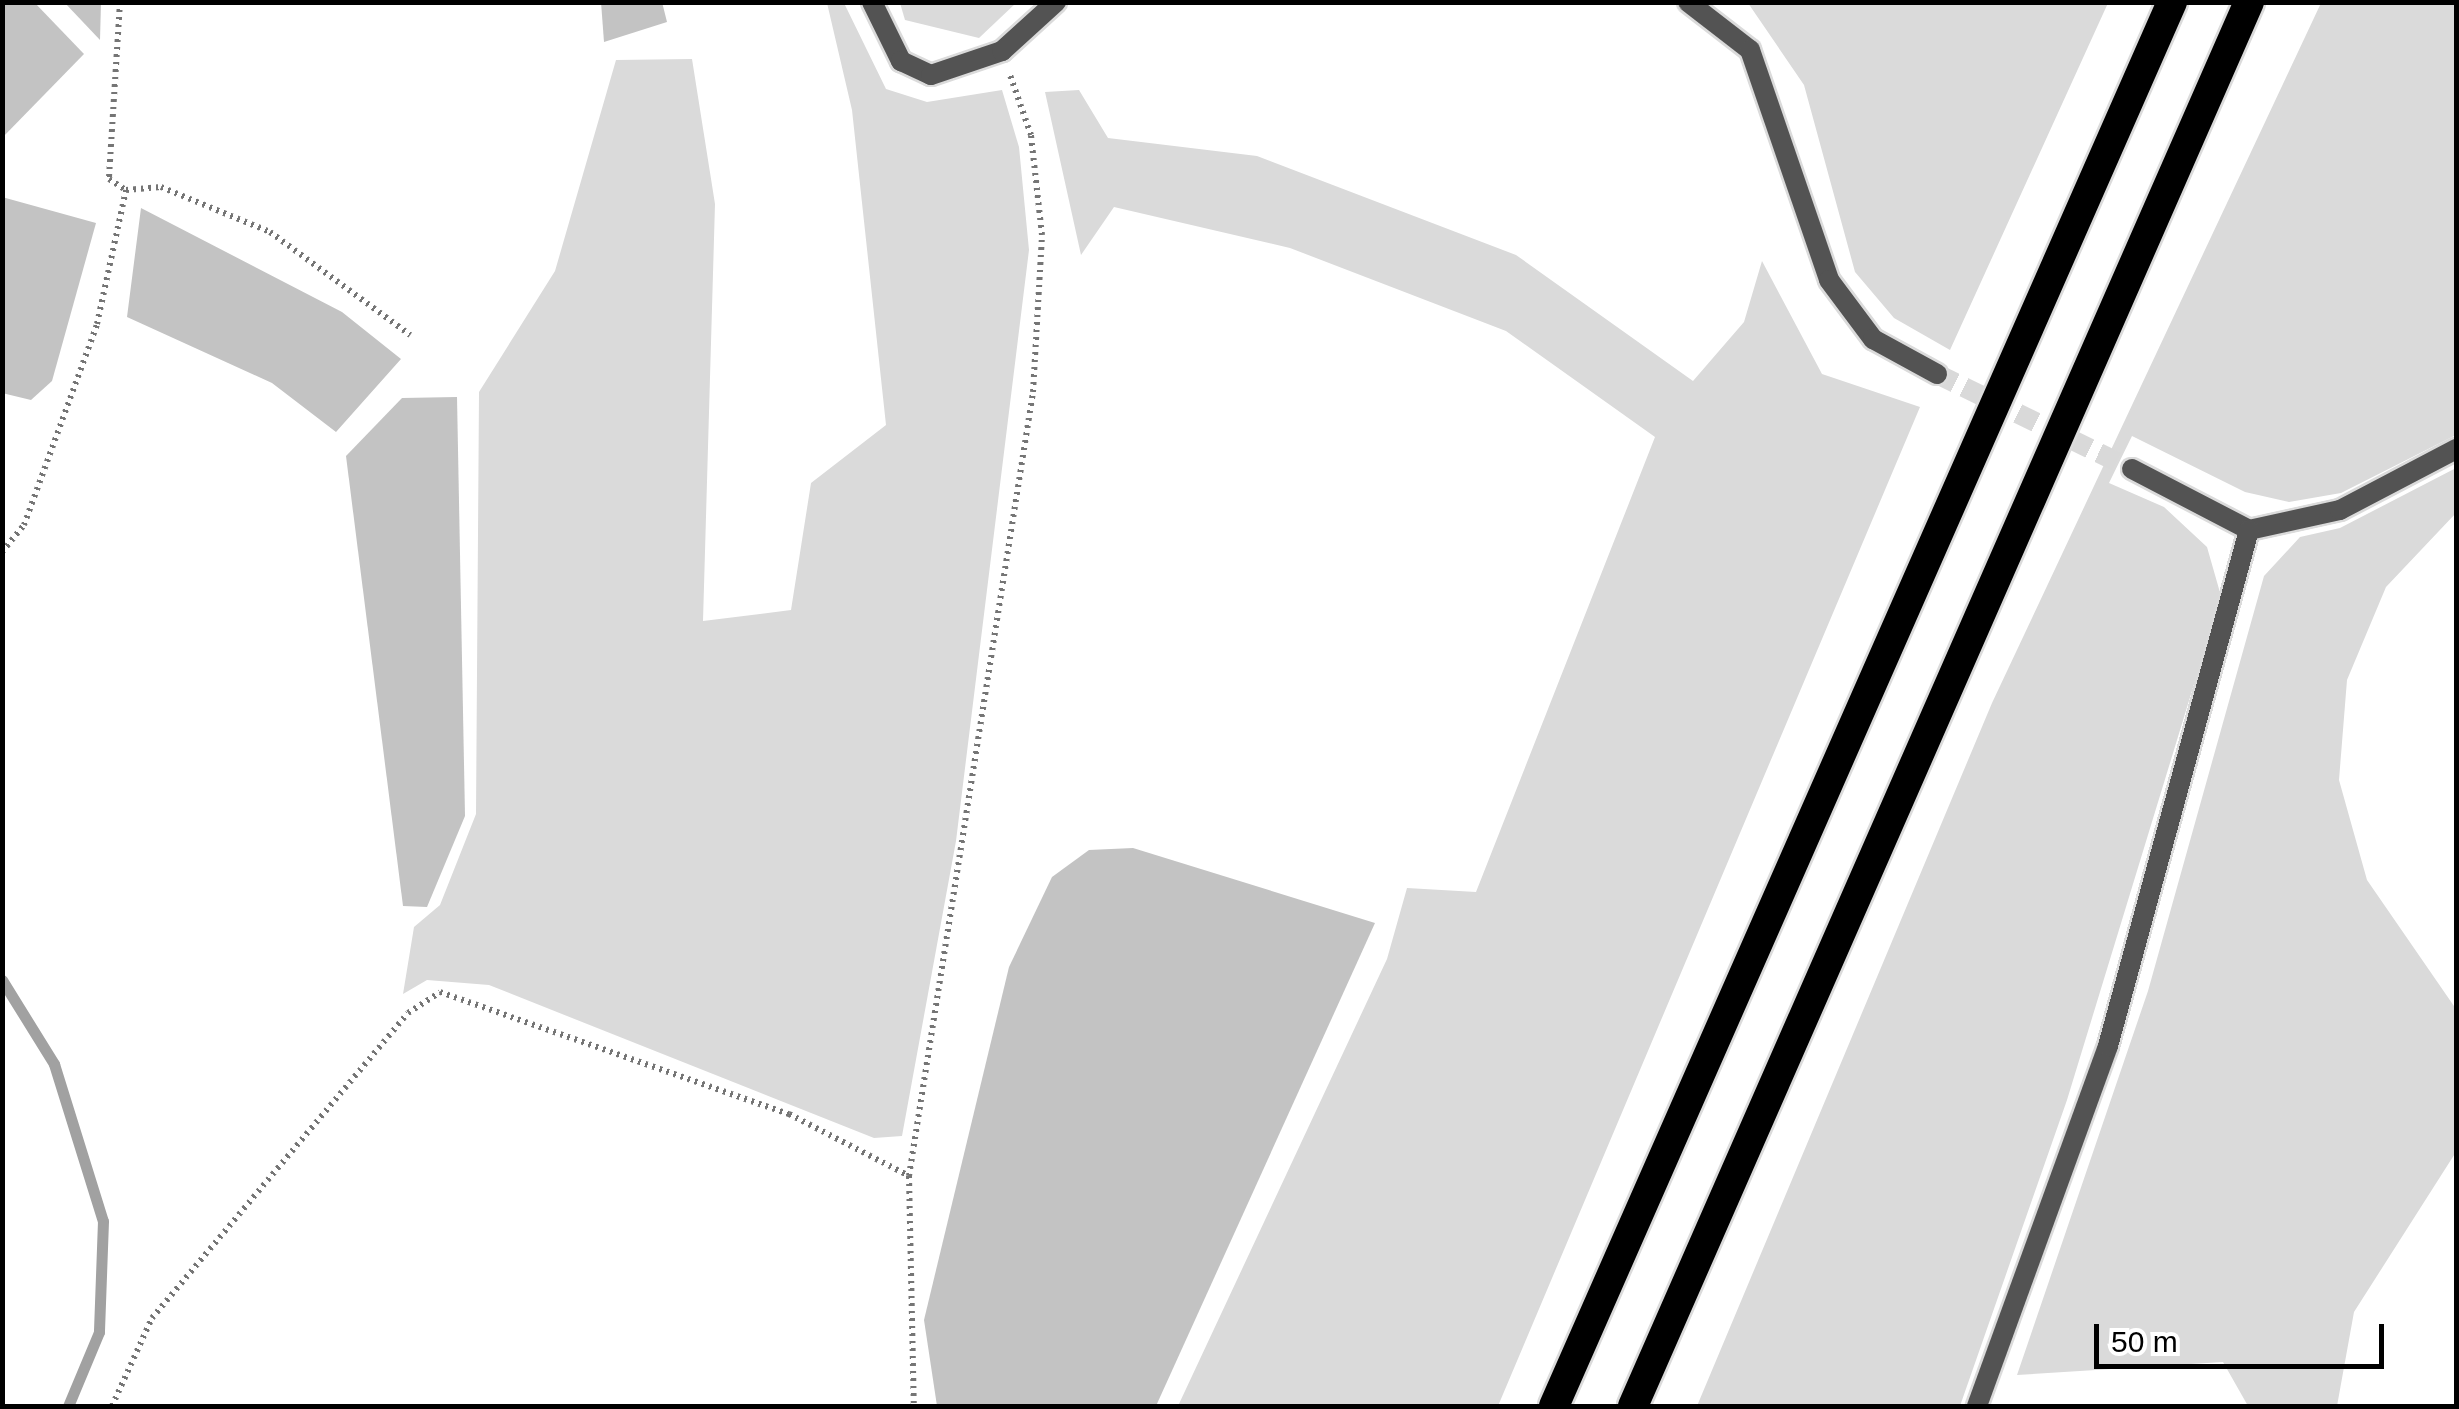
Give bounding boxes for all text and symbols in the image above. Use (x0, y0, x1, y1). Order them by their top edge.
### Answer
scale bar (2099, 1304, 2389, 1366)
text: 50 m (2111, 1325, 2178, 1358)

